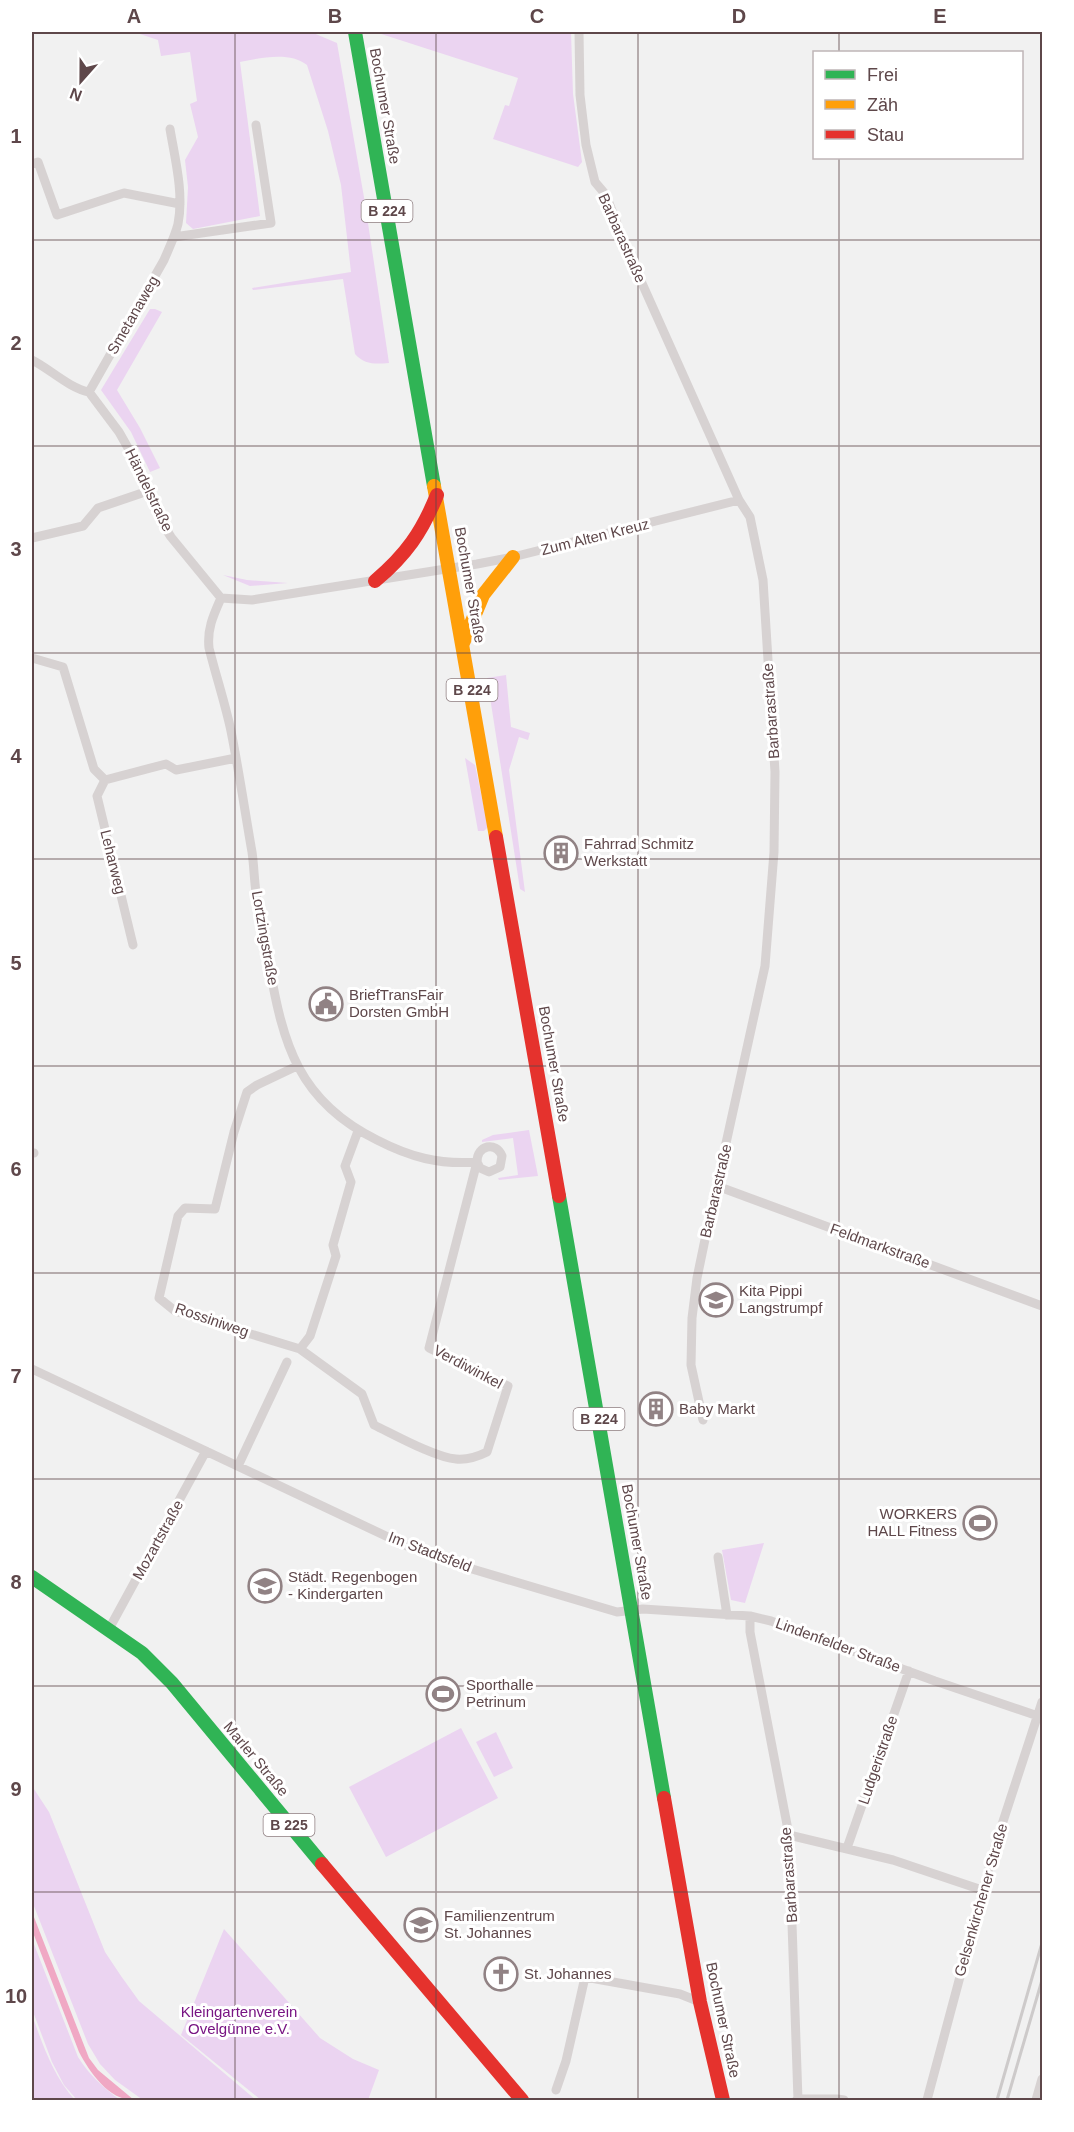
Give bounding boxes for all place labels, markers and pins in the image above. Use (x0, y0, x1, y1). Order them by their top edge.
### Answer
building icon: Fahrrad Schmitz Werkstatt (543, 835, 579, 871)
place label: Fahrrad Schmitz Werkstatt (584, 835, 694, 869)
public building icon: BriefTransFair Dorsten GmbH (308, 986, 344, 1022)
place label: BriefTransFair Dorsten GmbH (349, 986, 449, 1020)
school or university icon: Kita Pippi Langstrumpf (698, 1282, 734, 1318)
place label: Kita Pippi Langstrumpf (739, 1282, 823, 1316)
building icon: Baby Markt (638, 1391, 674, 1427)
place label: Baby Markt (679, 1400, 756, 1417)
place label: WORKERS HALL Fitness (868, 1505, 957, 1539)
sports icon: WORKERS HALL Fitness (962, 1505, 998, 1541)
school or university icon: Städt. Regenbogen - Kindergarten (247, 1568, 283, 1604)
place label: Städt. Regenbogen - Kindergarten (288, 1568, 417, 1602)
sports icon: Sporthalle Petrinum (425, 1676, 461, 1712)
place label: Sporthalle Petrinum (466, 1676, 534, 1710)
school or university icon: Familienzentrum St. Johannes (403, 1907, 439, 1943)
place label: Familienzentrum St. Johannes (444, 1907, 555, 1941)
church icon: St. Johannes (483, 1956, 519, 1992)
place label: St. Johannes (524, 1965, 612, 1982)

